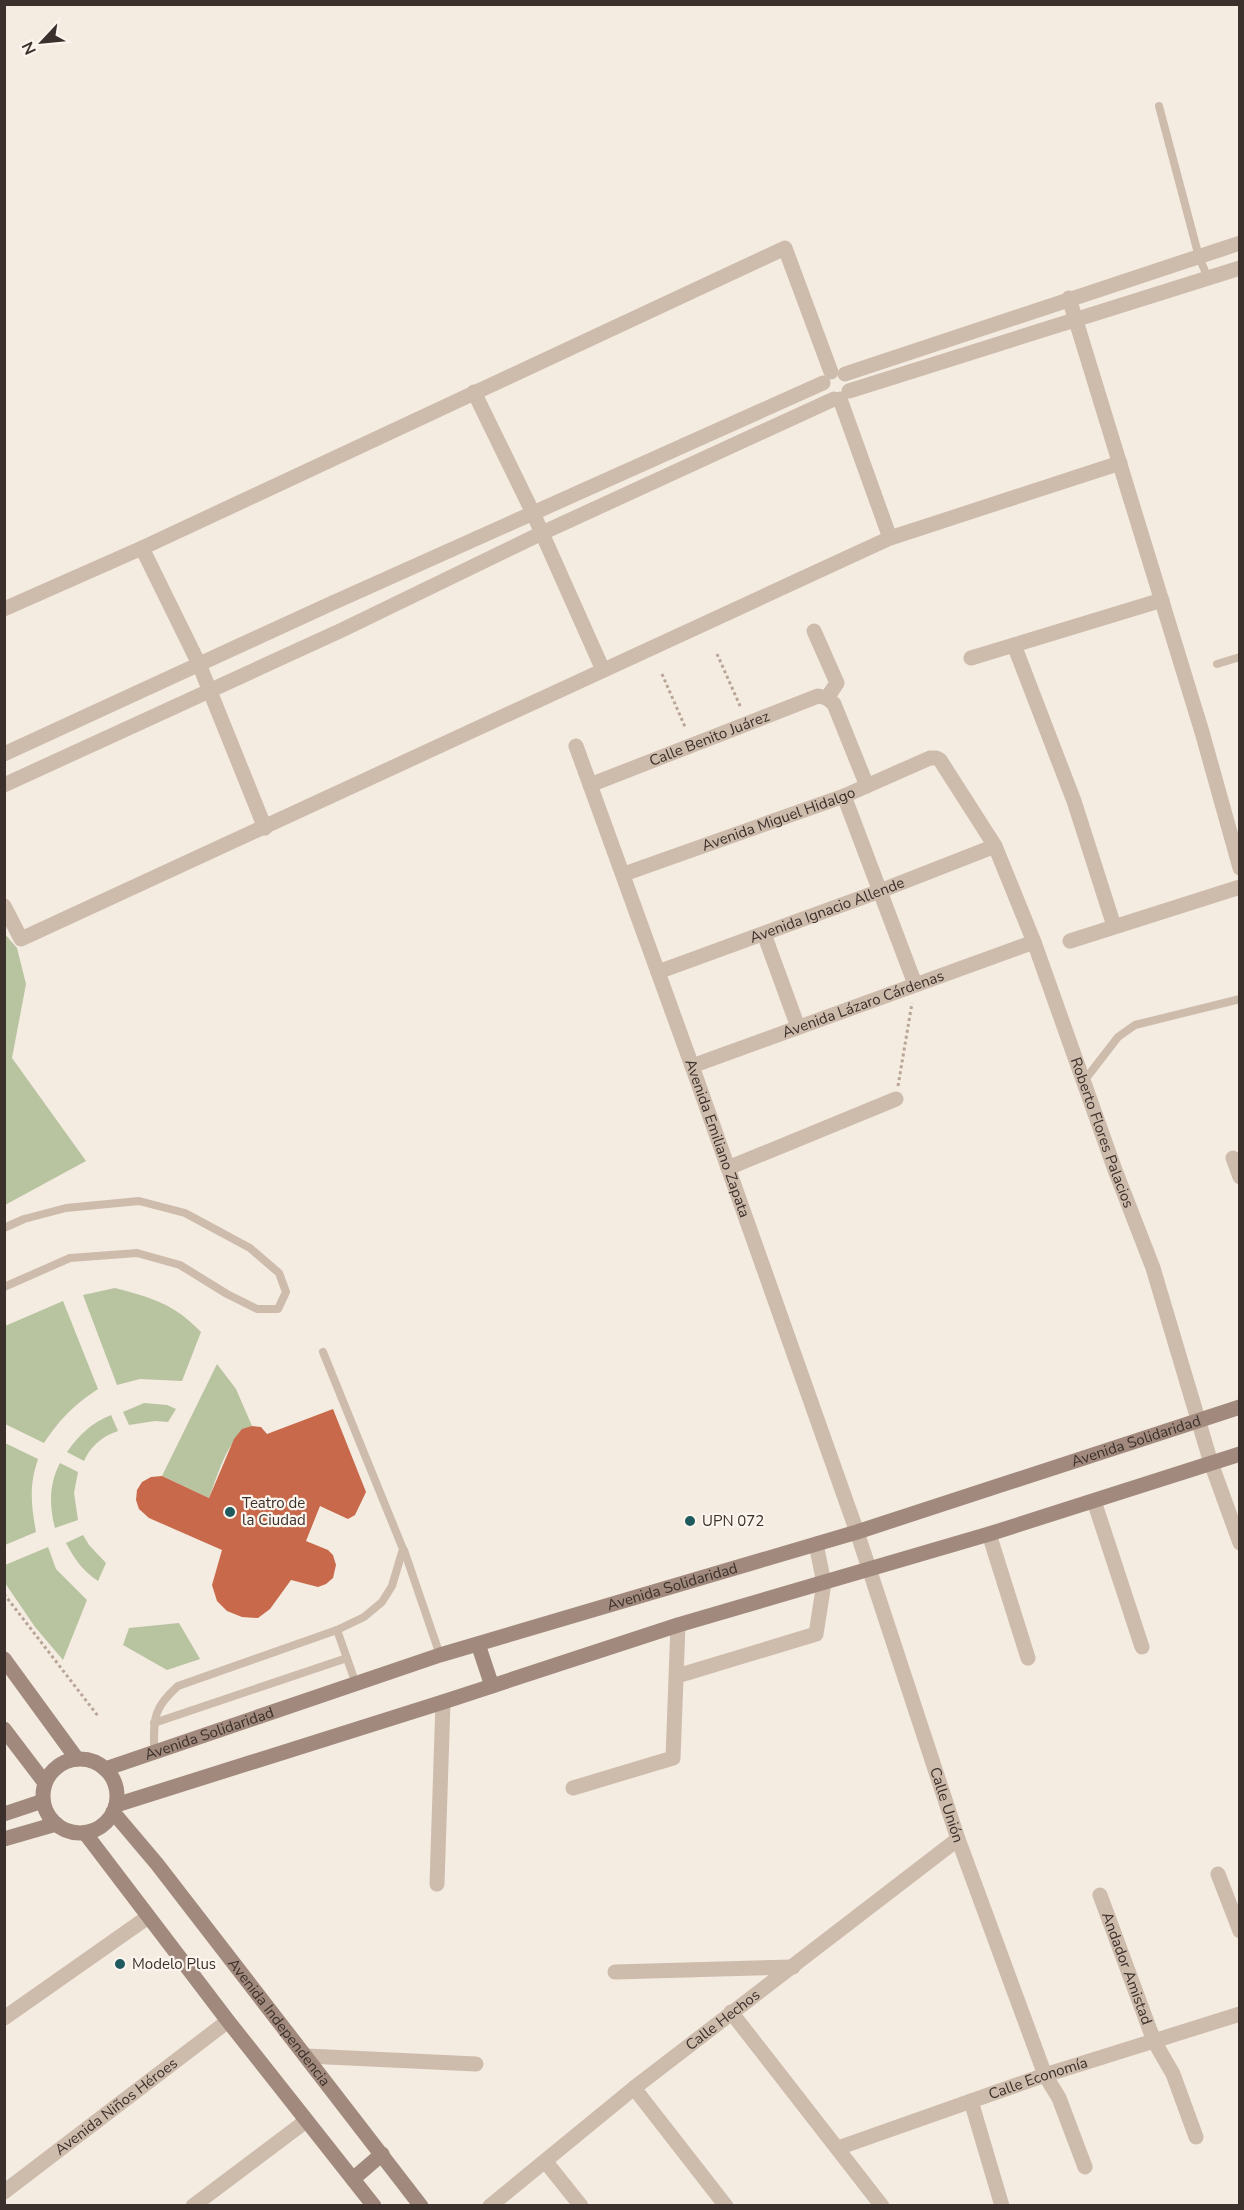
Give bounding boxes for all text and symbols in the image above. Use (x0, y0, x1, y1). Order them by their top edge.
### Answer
north arrow (12, 12, 72, 72)
text: N (17, 38, 42, 58)
street label: Calle Benito Juárez (646, 706, 772, 771)
street label: Avenida Miguel Hidalgo (699, 782, 858, 856)
street label: Avenida Ignacio Allende (747, 872, 907, 948)
street label: Avenida Lázaro Cárdenas (779, 965, 947, 1042)
street label: Roberto Flores Palacios (1066, 1054, 1139, 1211)
street label: Avenida Emiliano Zapata (680, 1056, 755, 1220)
street label: Avenida Solidaridad (1068, 1410, 1203, 1471)
place label: Teatro de la Ciudad (242, 1493, 306, 1530)
marker: Teatro de la Ciudad (223, 1505, 237, 1519)
place label: UPN 072 (702, 1511, 764, 1531)
marker: UPN 072 (683, 1514, 697, 1528)
street label: Avenida Solidaridad (605, 1558, 740, 1615)
street label: Avenida Solidaridad (142, 1702, 276, 1765)
street label: Calle Unión (925, 1765, 969, 1845)
street label: Andador Amistad (1097, 1909, 1157, 2027)
place label: Modelo Plus (132, 1954, 216, 1974)
street label: Avenida Independencia (223, 1954, 335, 2090)
marker: Modelo Plus (113, 1957, 127, 1971)
street label: Calle Hechos (681, 1985, 764, 2055)
street label: Calle Economía (986, 2052, 1090, 2104)
street label: Avenida Niños Héroes (51, 2053, 182, 2160)

